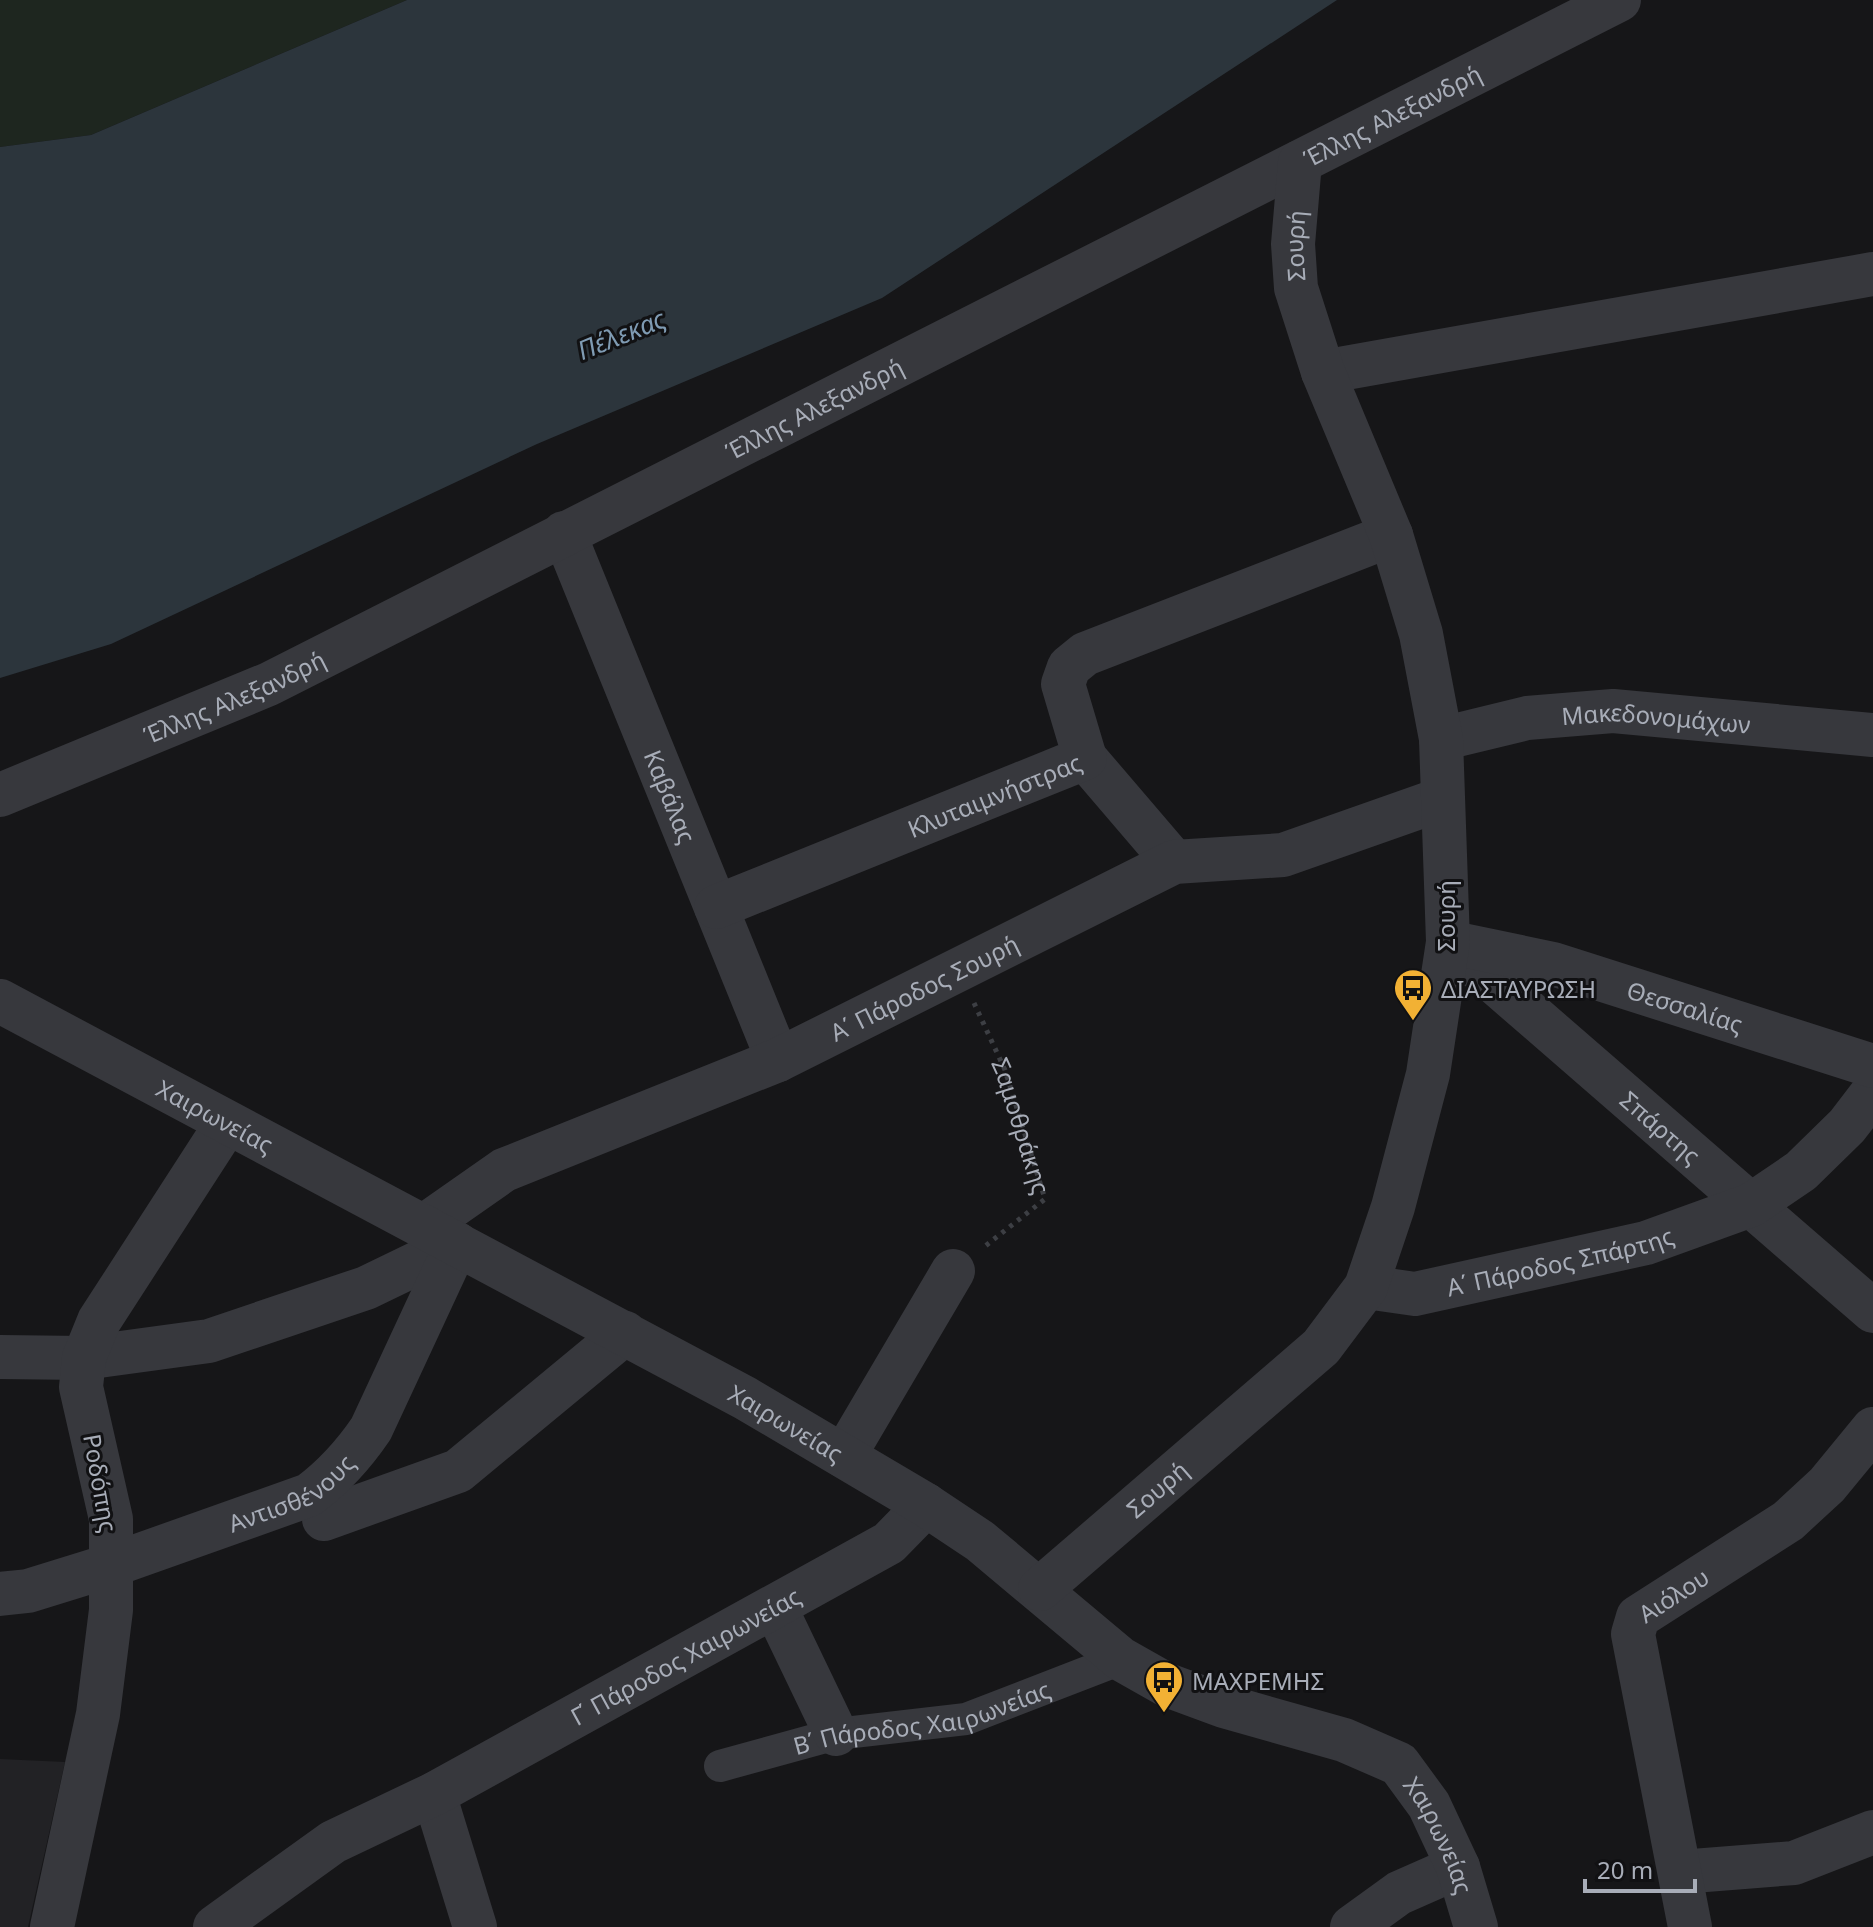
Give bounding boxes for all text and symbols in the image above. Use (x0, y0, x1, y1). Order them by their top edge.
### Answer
street label: Έλλης Αλεξανδρή (1297, 56, 1487, 174)
street label: Σουρή (1276, 209, 1312, 283)
water label: Πέλεκας (571, 300, 671, 368)
street label: Έλλης Αλεξανδρή (719, 349, 909, 467)
street label: Έλλης Αλεξανδρή (138, 642, 331, 751)
street label: Μακεδονομάχων (1560, 694, 1752, 740)
street label: Καβάλας (637, 744, 705, 848)
street label: Κλυταιμνήστρας (902, 745, 1086, 845)
street label: Σουρή (1429, 880, 1462, 952)
street label: Α΄ Πάροδος Σουρή (824, 926, 1024, 1048)
bus stop icon: ΔΙΑΣΤΑΥΡΩΣΗ (1392, 967, 1434, 1022)
place label: ΔΙΑΣΤΑΥΡΩΣΗ (1441, 972, 1596, 1005)
street label: Θεσσαλίας (1623, 972, 1747, 1040)
street label: Σαμοθράκης (985, 1052, 1059, 1198)
street label: Χαιρωνείας (151, 1071, 279, 1160)
street label: Σπάρτης (1614, 1083, 1708, 1171)
street label: Α΄ Πάροδος Σπάρτης (1443, 1218, 1678, 1303)
street label: Χαιρωνείας (723, 1376, 850, 1469)
street label: Ροδόπης (76, 1431, 126, 1535)
street label: Αντισθένους (223, 1447, 361, 1539)
street label: Σουρή (1119, 1453, 1195, 1524)
street label: Αιόλου (1631, 1560, 1715, 1629)
street label: Γ΄ Πάροδος Χαιρωνείας (564, 1579, 806, 1732)
bus stop icon: ΜΑΧΡΕΜΗΣ (1143, 1659, 1185, 1714)
place label: ΜΑΧΡΕΜΗΣ (1192, 1664, 1324, 1697)
street label: Β΄ Πάροδος Χαιρωνείας (789, 1672, 1054, 1762)
street label: Χαιρωνείας (1397, 1769, 1482, 1898)
scale bar (1585, 1843, 1695, 1893)
text: 20 m (1597, 1853, 1653, 1886)

